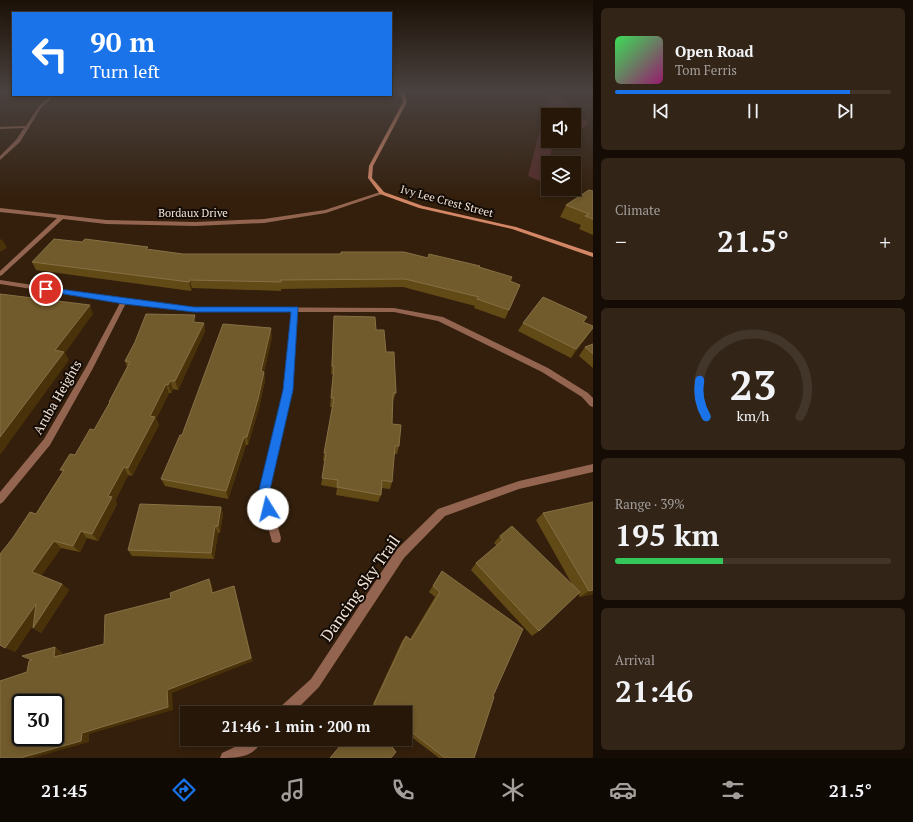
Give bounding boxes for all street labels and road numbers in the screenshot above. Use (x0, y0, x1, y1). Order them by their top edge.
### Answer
street label: Ivy Lee Crest Street (399, 182, 495, 220)
street label: Bordaux Drive (158, 206, 228, 220)
street label: Aruba Heights (28, 357, 86, 437)
street label: Dancing Sky Trail (315, 530, 405, 646)

